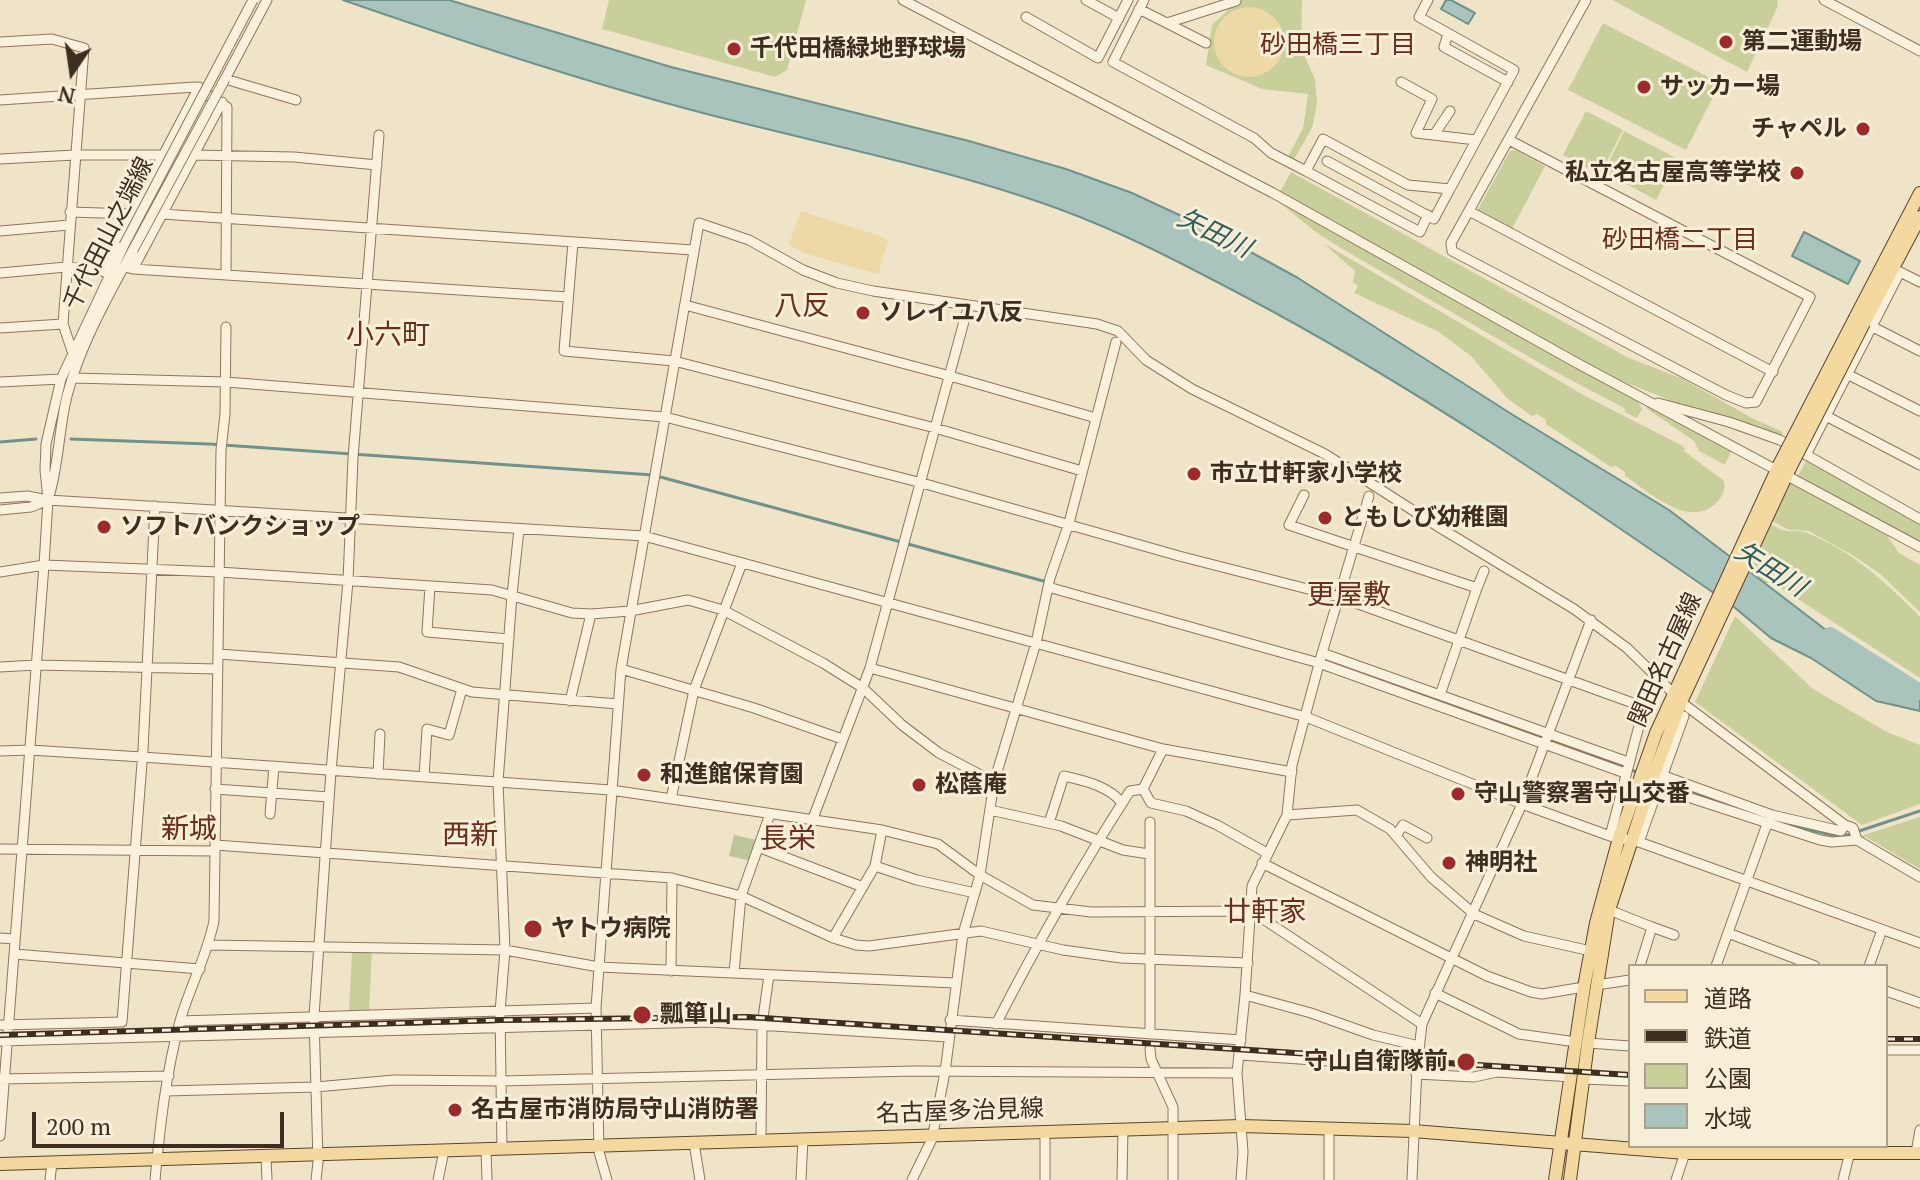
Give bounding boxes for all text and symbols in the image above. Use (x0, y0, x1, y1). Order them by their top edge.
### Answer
place label: 第二運動場 (1742, 28, 1862, 56)
district label: 砂田橋三丁目 (1260, 30, 1416, 62)
north arrow (32, 32, 112, 112)
marker: 第二運動場 (1717, 33, 1735, 51)
place label: 千代田橋緑地野球場 (750, 35, 966, 63)
marker: 千代田橋緑地野球場 (725, 40, 743, 58)
place label: サッカー場 (1660, 73, 1780, 101)
marker: サッカー場 (1635, 78, 1653, 96)
text: N (55, 80, 78, 112)
place label: チャペル (1751, 115, 1847, 143)
marker: チャペル (1854, 120, 1872, 138)
street label: 千代田山之端線 (58, 153, 160, 315)
place label: 私立名古屋高等学校 (1565, 159, 1781, 187)
marker: 私立名古屋高等学校 (1788, 164, 1806, 182)
water label: 矢田川 (1172, 203, 1256, 265)
district label: 砂田橋二丁目 (1602, 225, 1758, 257)
district label: 八反 (774, 290, 830, 324)
place label: ソレイユ八反 (879, 299, 1023, 327)
marker: ソレイユ八反 (854, 304, 872, 322)
district label: 小六町 (346, 319, 430, 353)
place label: 市立廿軒家小学校 (1210, 460, 1402, 488)
marker: 市立廿軒家小学校 (1185, 465, 1203, 483)
place label: ともしび幼稚園 (1341, 504, 1509, 532)
marker: ともしび幼稚園 (1316, 509, 1334, 527)
place label: ソフトバンクショップ (120, 513, 360, 541)
marker: ソフトバンクショップ (95, 518, 113, 536)
water label: 矢田川 (1729, 536, 1811, 604)
district label: 更屋敷 (1307, 579, 1391, 613)
street label: 関田名古屋線 (1624, 588, 1708, 732)
place label: 和進館保育園 (660, 761, 804, 789)
marker: 和進館保育園 (635, 766, 653, 784)
place label: 松蔭庵 (935, 771, 1007, 799)
marker: 松蔭庵 (910, 776, 928, 794)
place label: 守山警察署守山交番 (1474, 780, 1690, 808)
marker: 守山警察署守山交番 (1449, 785, 1467, 803)
district label: 新城 (161, 813, 217, 847)
district label: 西新 (442, 819, 498, 853)
district label: 長栄 (760, 823, 816, 857)
place label: 神明社 (1465, 849, 1537, 877)
marker: 神明社 (1440, 854, 1458, 872)
district label: 廿軒家 (1223, 896, 1307, 930)
place label: ヤトウ病院 (551, 915, 671, 943)
marker: ヤトウ病院 (522, 918, 544, 940)
legend (1628, 964, 1888, 1148)
text: 道路 (1704, 982, 1752, 1014)
place label: 瓢箪山 (660, 1001, 732, 1029)
marker: 瓢箪山 (631, 1004, 653, 1026)
text: 鉄道 (1704, 1022, 1752, 1054)
place label: 守山自衛隊前 (1304, 1048, 1448, 1076)
marker: 守山自衛隊前 (1455, 1051, 1477, 1073)
text: 公園 (1704, 1062, 1752, 1094)
street label: 名古屋多治見線 (876, 1095, 1044, 1129)
scale bar (36, 1096, 288, 1146)
place label: 名古屋市消防局守山消防署 (471, 1096, 759, 1124)
marker: 名古屋市消防局守山消防署 (446, 1101, 464, 1119)
text: 水域 (1704, 1102, 1752, 1134)
text: 200 m (46, 1110, 111, 1142)

